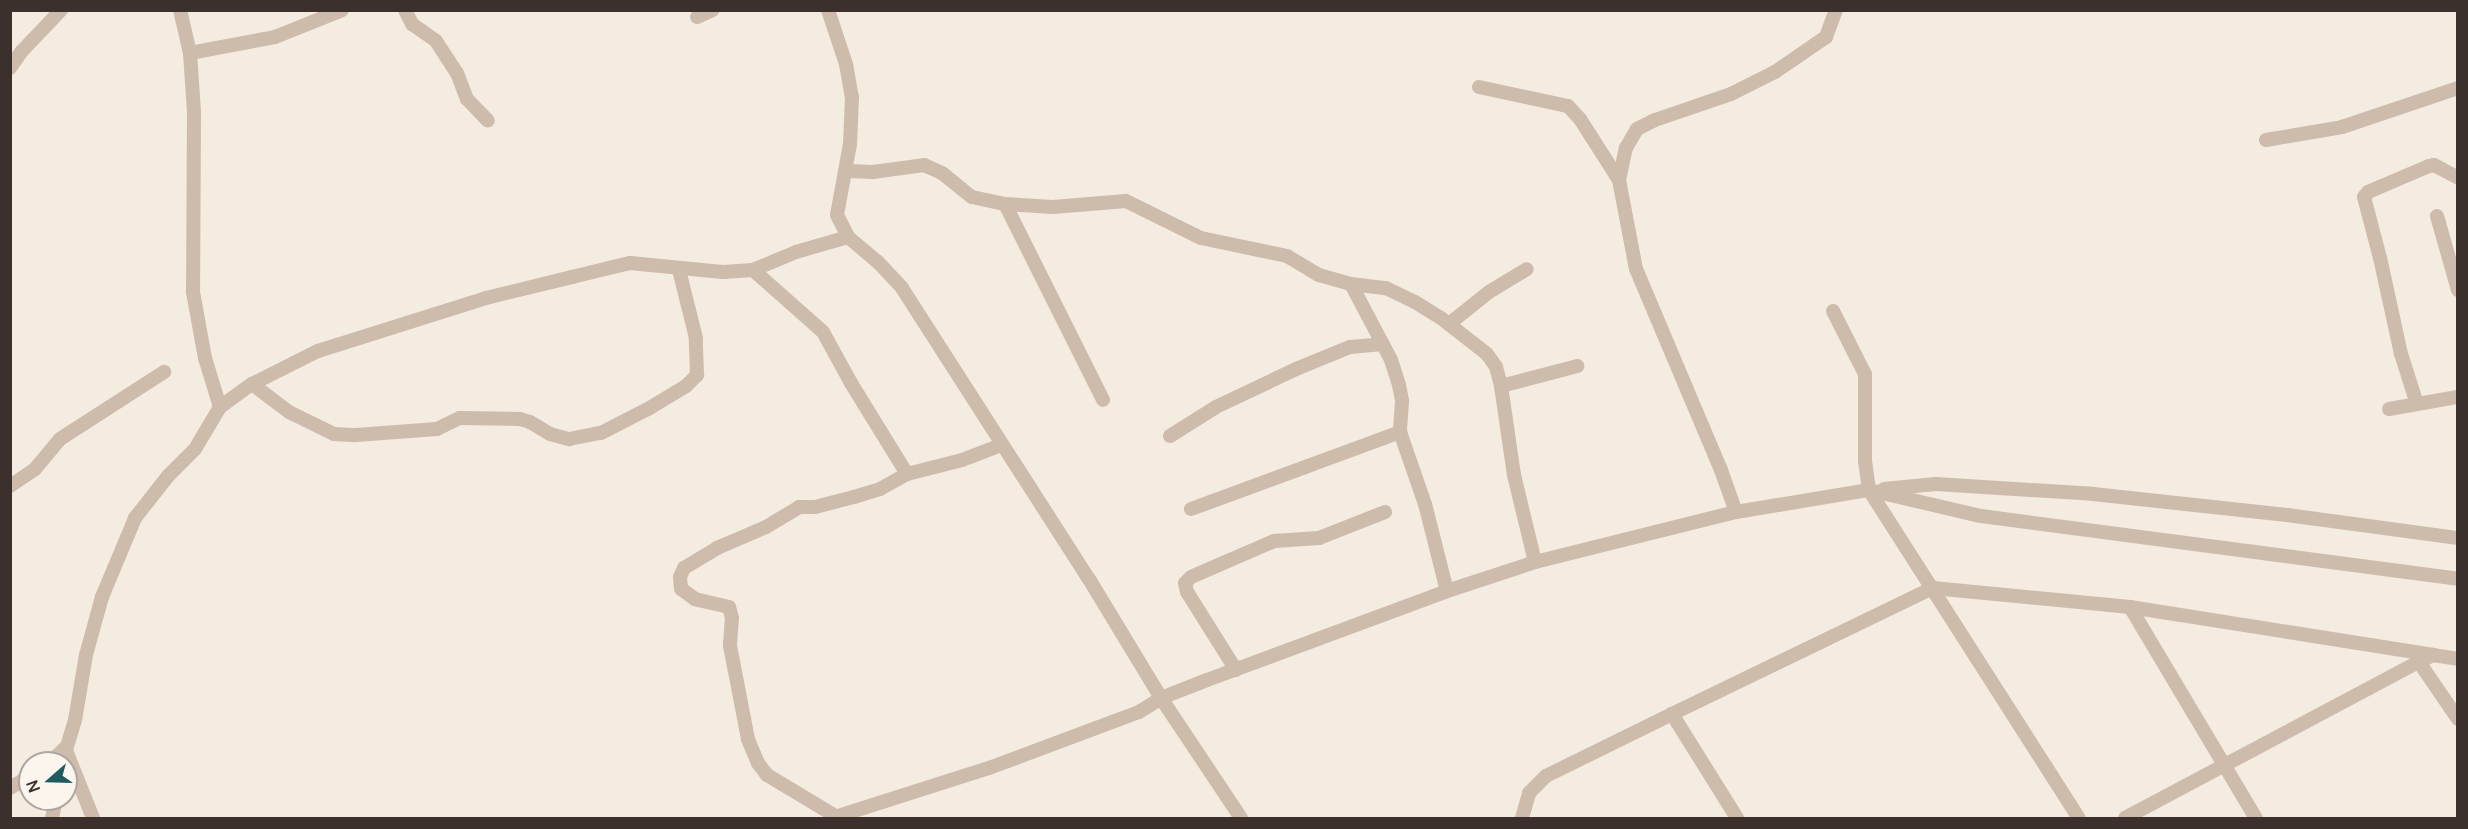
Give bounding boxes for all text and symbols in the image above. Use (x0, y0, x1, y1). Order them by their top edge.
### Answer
north arrow (18, 751, 78, 811)
text: N (21, 777, 45, 796)

